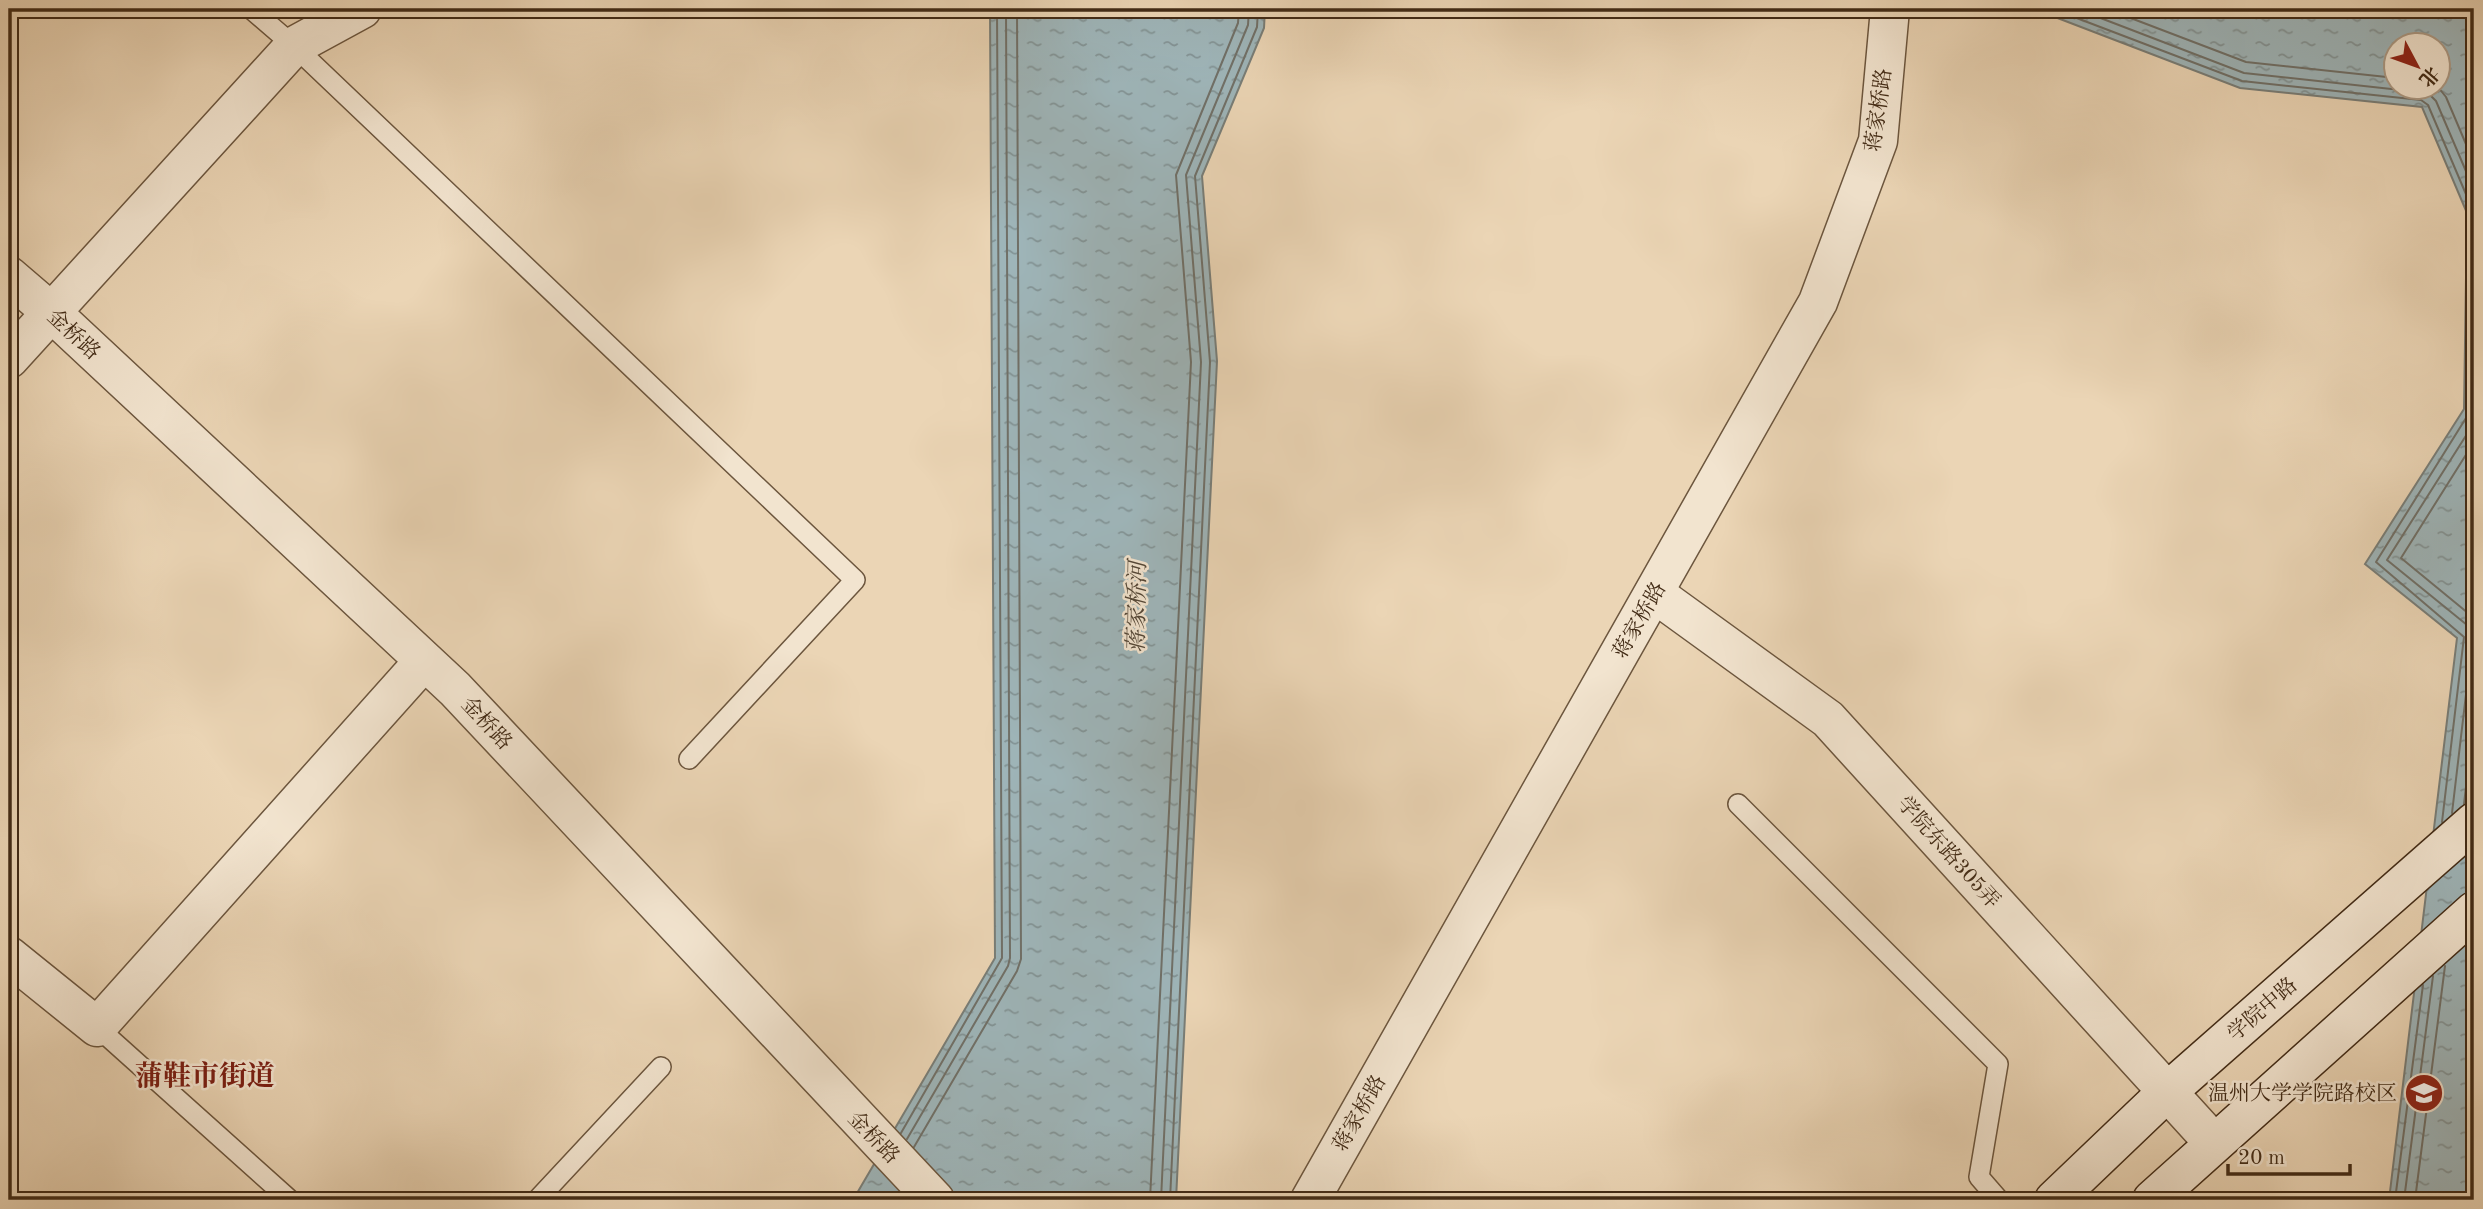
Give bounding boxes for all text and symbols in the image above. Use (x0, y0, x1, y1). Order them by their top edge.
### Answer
north arrow (2382, 32, 2452, 102)
text: 北 (2415, 62, 2443, 90)
street label: 蒋家桥路 (1861, 67, 1896, 153)
street label: 金桥路 (43, 304, 105, 364)
water label: 蒋家桥河 (1123, 557, 1150, 653)
street label: 蒋家桥路 (1608, 578, 1670, 662)
street label: 金桥路 (457, 692, 517, 754)
street label: 学院东路305弄 (1893, 792, 2005, 913)
street label: 学院中路 (2223, 973, 2302, 1046)
district label: 蒲鞋市街道 (135, 1060, 275, 1092)
street label: 蒋家桥路 (1328, 1071, 1390, 1155)
school or university icon: 温州大学学院路校区 (2403, 1072, 2445, 1114)
place label: 温州大学学院路校区 (2208, 1082, 2397, 1105)
street label: 金桥路 (843, 1107, 904, 1168)
scale bar (2228, 1132, 2350, 1176)
text: 20 m (2238, 1148, 2285, 1169)

